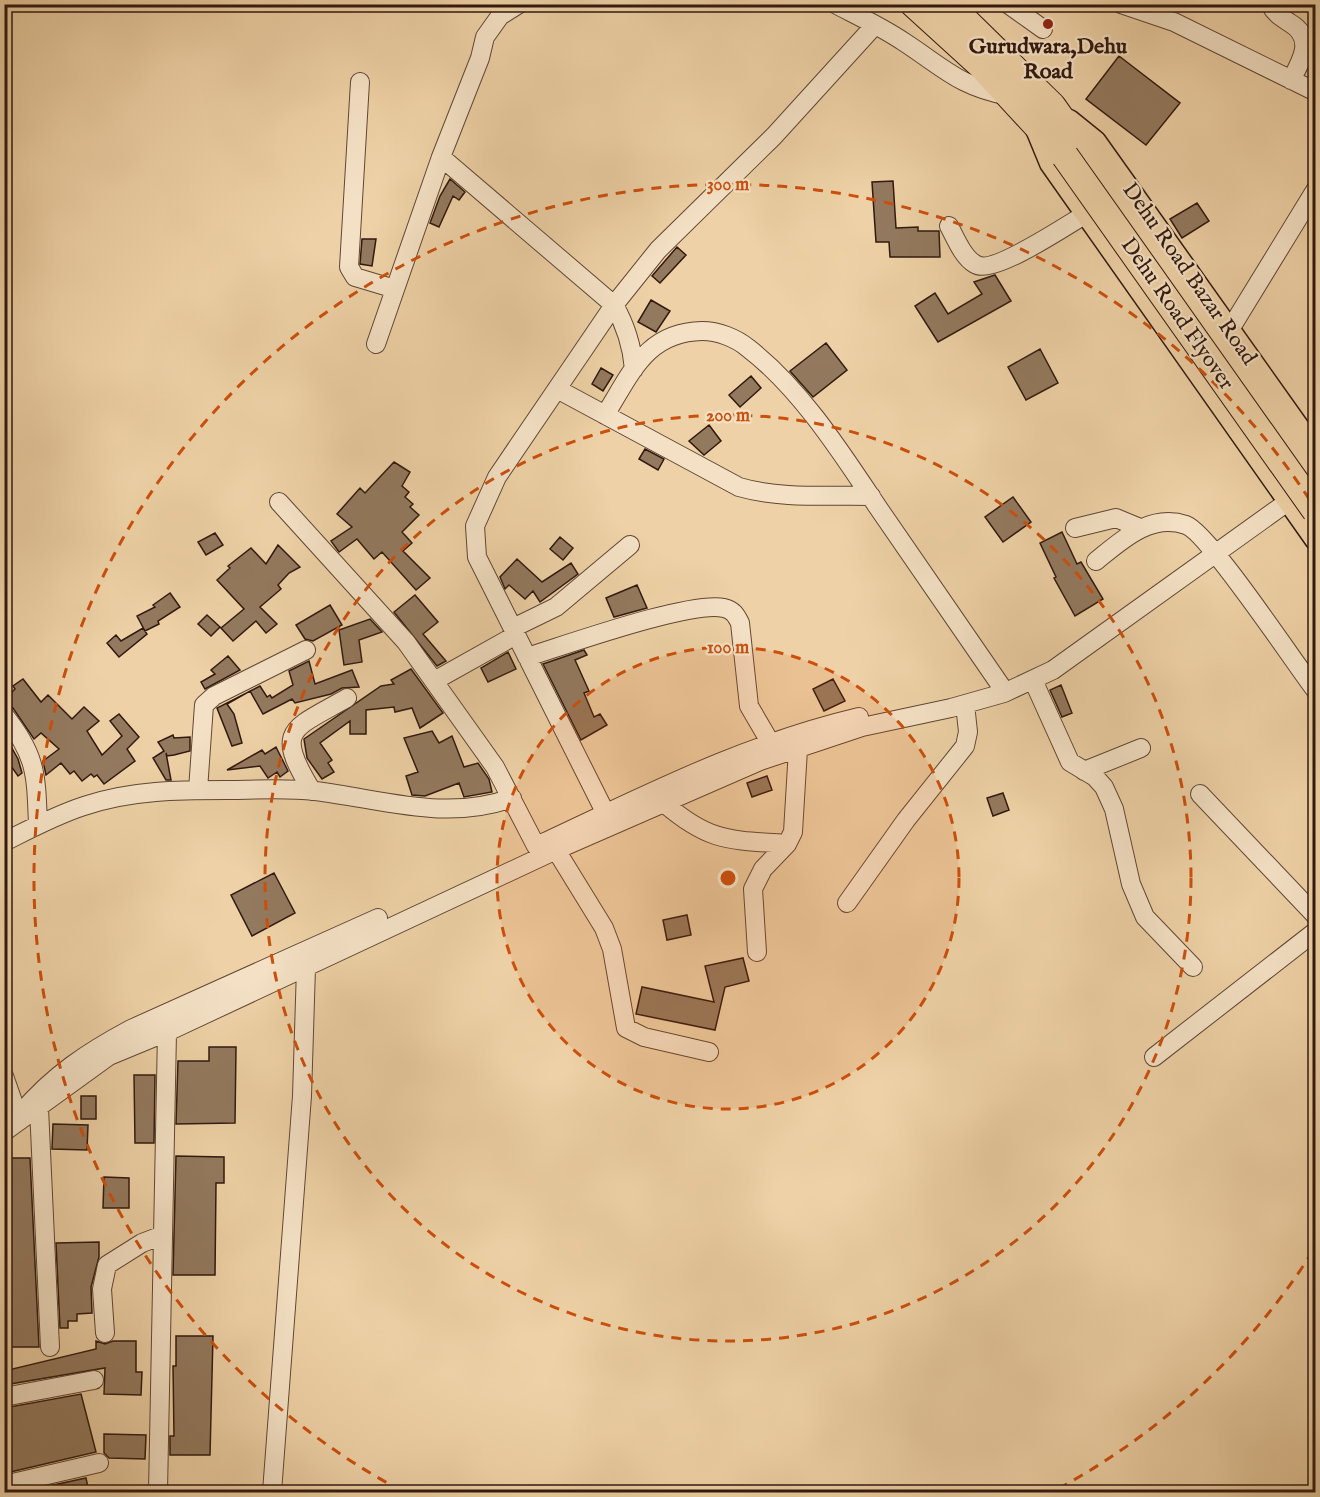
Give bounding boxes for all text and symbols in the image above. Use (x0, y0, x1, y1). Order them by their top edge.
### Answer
marker: Gurudwara,Dehu Road (1041, 17, 1055, 31)
place label: Gurudwara,Dehu Road (969, 33, 1128, 86)
text: 300 m (707, 174, 749, 197)
street label: Dehu Road Bazar Road (1115, 177, 1263, 371)
street label: Dehu Road Flyover (1114, 232, 1240, 396)
text: 200 m (706, 405, 750, 428)
text: 100 m (707, 637, 749, 660)
centre of rings (718, 868, 738, 888)

